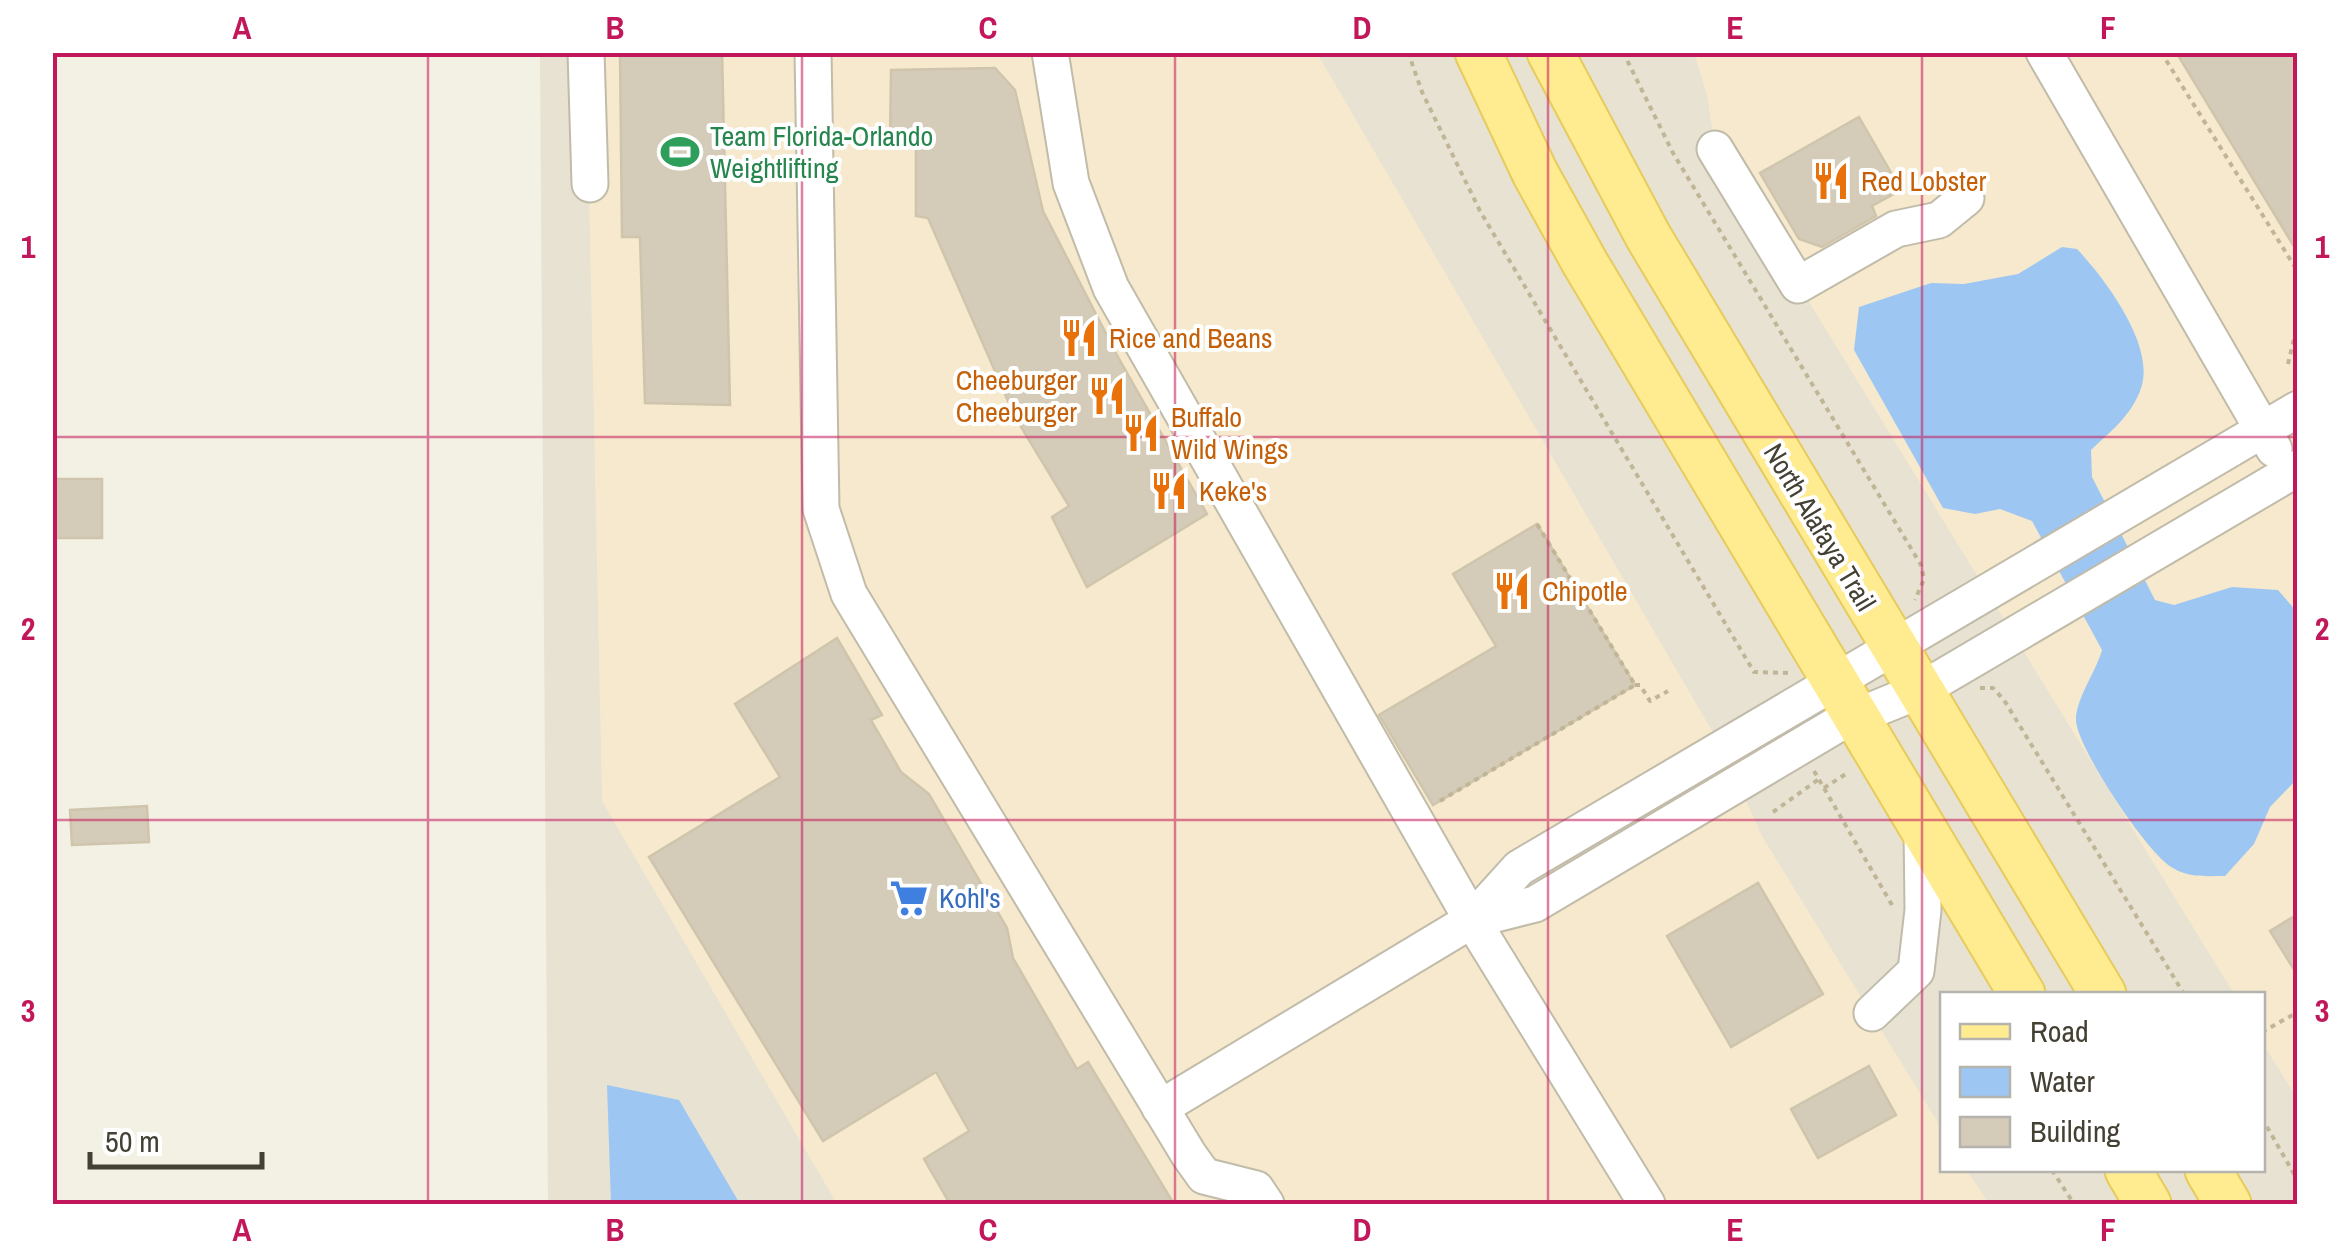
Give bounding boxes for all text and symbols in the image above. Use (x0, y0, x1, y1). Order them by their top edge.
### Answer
text: A (233, 6, 252, 49)
text: B (606, 6, 624, 49)
text: C (979, 6, 997, 49)
text: D (1353, 6, 1371, 49)
text: E (1726, 6, 1744, 49)
text: F (2100, 6, 2116, 49)
place label: Team Florida-Orlando Weightlifting (710, 117, 933, 187)
sports icon: Team Florida-Orlando Weightlifting (659, 131, 701, 173)
restaurant icon: Red Lobster (1810, 160, 1852, 202)
place label: Red Lobster (1861, 162, 1986, 200)
text: 1 (21, 225, 36, 268)
text: 1 (2315, 225, 2330, 268)
restaurant icon: Rice and Beans (1058, 317, 1100, 359)
place label: Rice and Beans (1109, 319, 1272, 357)
place label: Cheeburger Cheeburger (956, 361, 1077, 431)
restaurant icon: Cheeburger Cheeburger (1086, 375, 1128, 417)
place label: Buffalo Wild Wings (1171, 398, 1288, 468)
restaurant icon: Buffalo Wild Wings (1120, 412, 1162, 454)
street label: North Alafaya Trail (1755, 436, 1885, 618)
restaurant icon: Keke's (1148, 470, 1190, 512)
place label: Keke's (1199, 472, 1267, 510)
restaurant icon: Chipotle (1491, 570, 1533, 612)
place label: Chipotle (1542, 572, 1628, 610)
text: 2 (21, 607, 35, 650)
text: 2 (2315, 607, 2329, 650)
supermarket icon: Kohl's (888, 877, 930, 919)
place label: Kohl's (939, 879, 1001, 917)
text: 3 (21, 989, 35, 1032)
text: 3 (2315, 989, 2329, 1032)
legend (1940, 992, 2265, 1172)
text: Road (2030, 1011, 2089, 1051)
text: Water (2030, 1061, 2096, 1101)
scale bar (90, 1107, 262, 1169)
text: Building (2030, 1111, 2121, 1151)
text: 50 m (105, 1121, 160, 1161)
text: A (233, 1208, 252, 1251)
text: B (606, 1208, 624, 1251)
text: C (979, 1208, 997, 1251)
text: D (1353, 1208, 1371, 1251)
text: E (1726, 1208, 1744, 1251)
text: F (2100, 1208, 2116, 1251)

